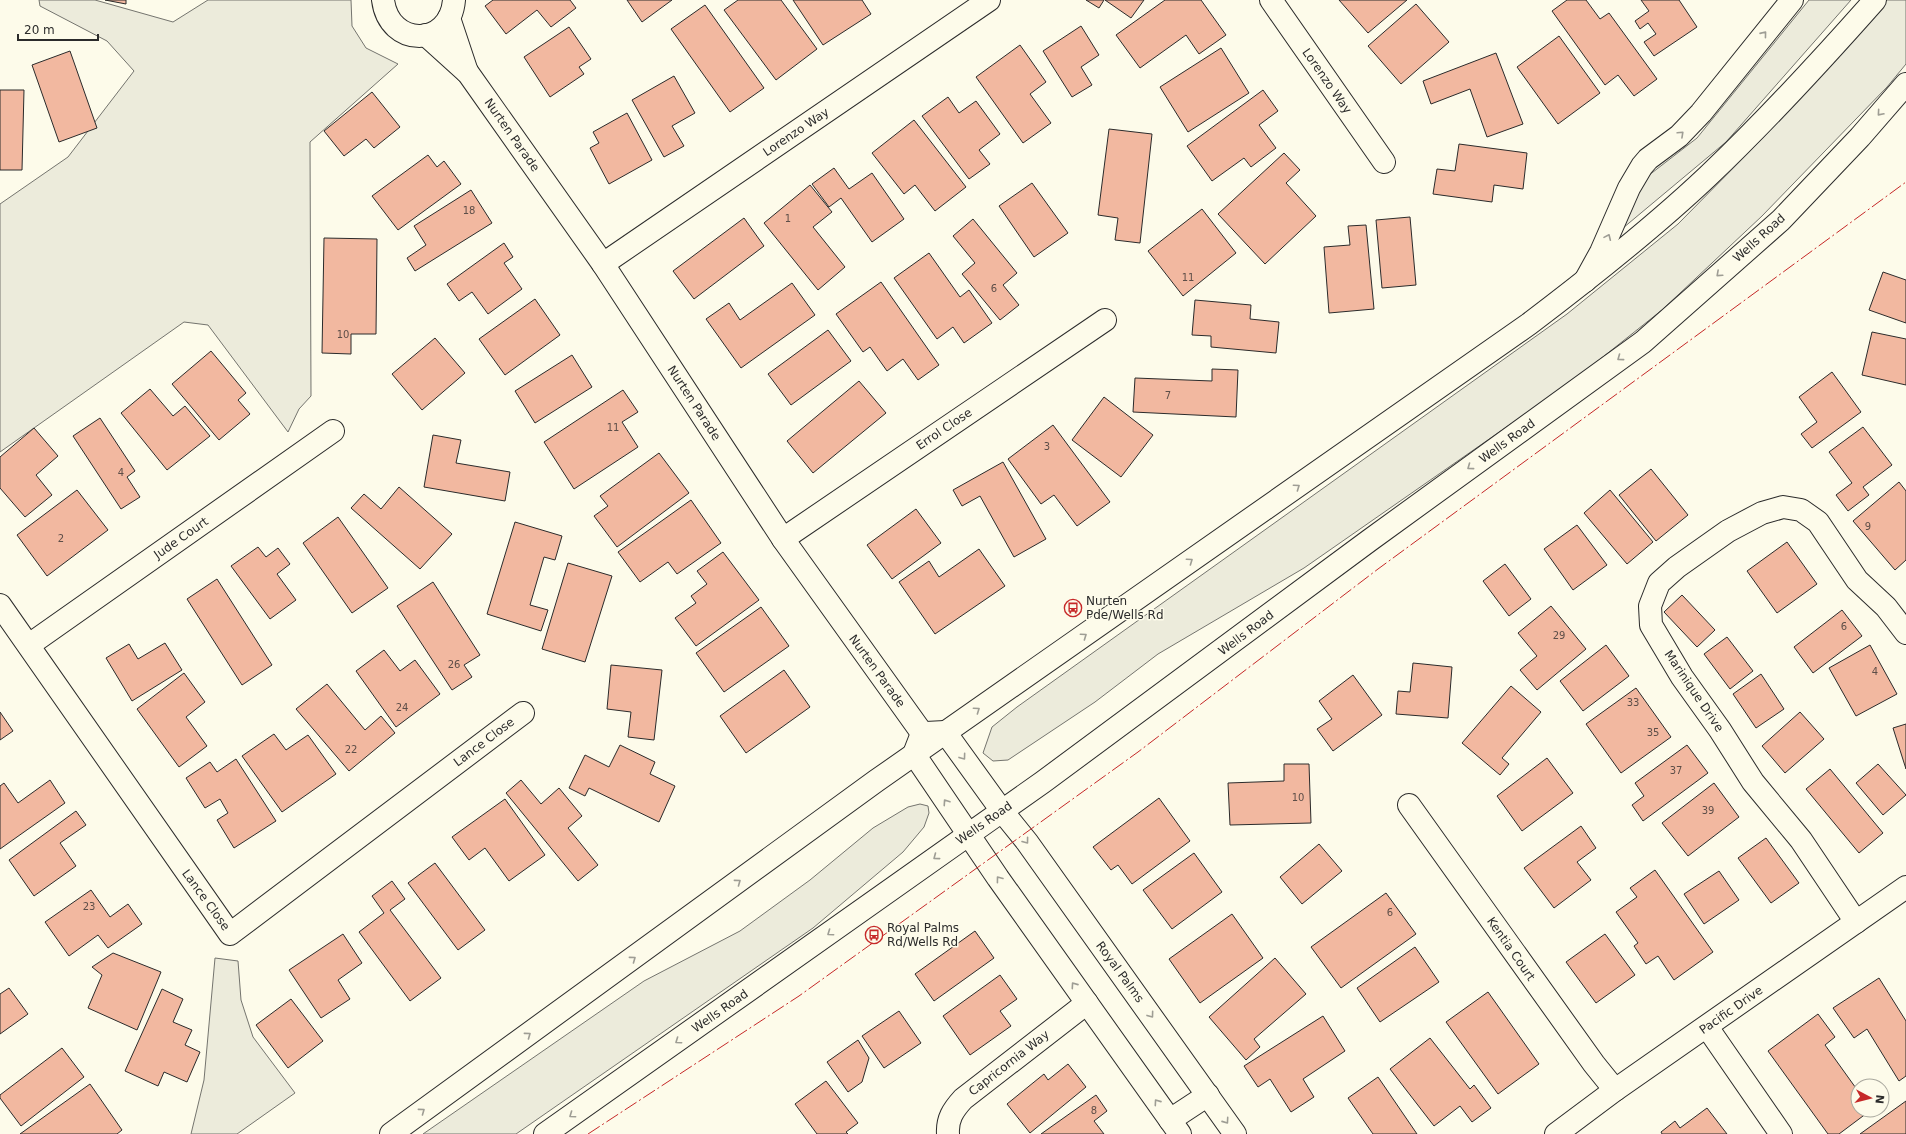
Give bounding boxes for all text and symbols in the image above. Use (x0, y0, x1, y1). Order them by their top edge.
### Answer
scale bar (18, 16, 98, 42)
text: 20 m (24, 23, 55, 37)
one-way arrow (1760, 32, 1767, 39)
street label: Lorenzo Way (1299, 46, 1355, 116)
street label: Nurten Parade (481, 96, 543, 174)
street label: Lorenzo Way (760, 105, 832, 159)
one-way arrow (1878, 109, 1885, 116)
one-way arrow (1676, 131, 1684, 139)
house number: 18 (463, 205, 475, 216)
street label: Wells Road (1730, 211, 1788, 265)
house number: 1 (785, 213, 791, 224)
one-way arrow (1603, 234, 1611, 242)
one-way arrow (1716, 270, 1724, 277)
house number: 11 (1182, 272, 1194, 283)
house number: 6 (991, 283, 997, 294)
house number: 10 (337, 329, 349, 340)
one-way arrow (1618, 354, 1625, 361)
street label: Nurten Parade (665, 363, 723, 443)
house number: 7 (1165, 390, 1171, 401)
street label: Errol Close (913, 405, 975, 453)
street label: Wells Road (1476, 416, 1538, 466)
house number: 11 (607, 422, 619, 433)
house number: 3 (1044, 441, 1050, 452)
one-way arrow (1467, 463, 1474, 470)
house number: 4 (118, 467, 124, 478)
one-way arrow (1293, 484, 1300, 492)
street label: Jude Court (150, 514, 211, 562)
house number: 9 (1865, 521, 1871, 532)
house number: 2 (58, 533, 64, 544)
one-way arrow (1186, 559, 1193, 566)
place label: Nurten Pde/Wells Rd (1086, 594, 1164, 622)
bus stop icon: Nurten Pde/Wells Rd (1063, 598, 1083, 618)
street label: Wells Road (1216, 608, 1276, 658)
house number: 6 (1841, 621, 1847, 632)
house number: 29 (1553, 630, 1565, 641)
street label: Nurten Parade (846, 632, 908, 710)
one-way arrow (1080, 633, 1087, 641)
street label: Marinique Drive (1662, 648, 1726, 734)
house number: 26 (448, 659, 460, 670)
house number: 4 (1872, 666, 1878, 677)
house number: 33 (1627, 697, 1639, 708)
house number: 24 (396, 702, 408, 713)
one-way arrow (973, 707, 980, 715)
street label: Lance Close (451, 715, 517, 769)
house number: 35 (1647, 727, 1659, 738)
house number: 22 (345, 744, 357, 755)
one-way arrow (958, 752, 965, 759)
house number: 37 (1670, 765, 1682, 776)
house number: 10 (1292, 792, 1304, 803)
one-way arrow (943, 799, 951, 806)
street label: Wells Road (953, 799, 1015, 847)
house number: 39 (1702, 805, 1714, 816)
one-way arrow (1021, 837, 1028, 844)
one-way arrow (933, 853, 940, 860)
street label: Lance Close (179, 867, 233, 933)
one-way arrow (997, 876, 1004, 883)
one-way arrow (733, 880, 740, 887)
house number: 23 (83, 901, 95, 912)
house number: 6 (1387, 907, 1393, 918)
street label: Kentia Court (1484, 914, 1538, 984)
place label: Royal Palms Rd/Wells Rd (887, 921, 959, 949)
bus stop icon: Royal Palms Rd/Wells Rd (864, 925, 884, 945)
one-way arrow (827, 928, 834, 936)
street label: Royal Palms (1093, 939, 1147, 1005)
one-way arrow (628, 956, 635, 963)
one-way arrow (1071, 982, 1079, 989)
street label: Pacific Drive (1697, 983, 1765, 1037)
street label: Wells Road (689, 987, 751, 1035)
one-way arrow (1146, 1011, 1153, 1018)
street label: Capricornia Way (966, 1027, 1052, 1099)
one-way arrow (524, 1032, 531, 1040)
one-way arrow (676, 1036, 683, 1043)
north arrow (1850, 1078, 1890, 1118)
text: N (1872, 1094, 1886, 1105)
one-way arrow (1155, 1100, 1162, 1107)
house number: 8 (1091, 1105, 1097, 1116)
one-way arrow (418, 1109, 425, 1116)
one-way arrow (569, 1110, 576, 1118)
one-way arrow (1221, 1117, 1228, 1124)

